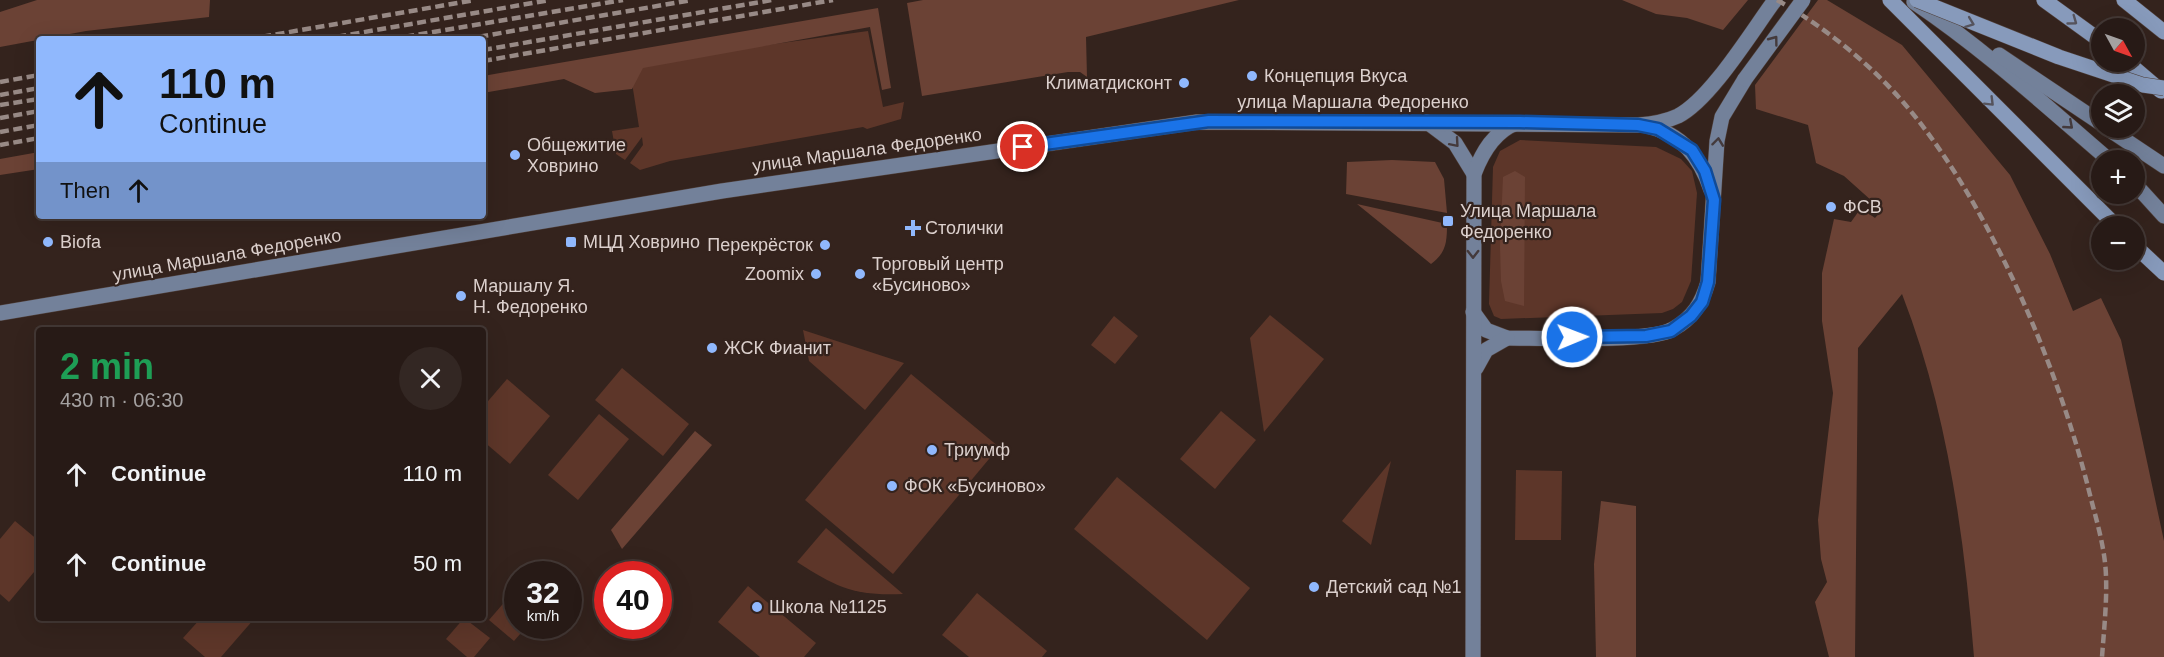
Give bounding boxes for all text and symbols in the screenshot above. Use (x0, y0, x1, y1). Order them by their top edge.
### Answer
one-way arrow (2066, 13, 2077, 24)
one-way arrow (1964, 16, 1975, 28)
north arrow (2091, 18, 2145, 72)
map controls (2091, 18, 2145, 270)
one-way arrow (1767, 35, 1778, 46)
icon: ahead (60, 60, 138, 138)
text: 110 m (159, 60, 276, 107)
place label: Концепция Вкуса (1264, 66, 1408, 86)
marker: Концепция Вкуса (1245, 69, 1259, 83)
place label: Климатдисконт (1045, 73, 1172, 93)
marker: Климатдисконт (1177, 76, 1191, 90)
button: layers (2091, 84, 2145, 138)
street label: улица Маршала Федоренко (1237, 92, 1469, 112)
one-way arrow (1983, 95, 1994, 105)
text: Continue (159, 109, 267, 139)
one-way arrow (2062, 118, 2073, 129)
pin (997, 121, 1048, 172)
street label: улица Маршала Федоренко (751, 124, 983, 176)
icon: arrive (1006, 130, 1039, 163)
place label: Общежитие Ховрино (527, 135, 626, 176)
one-way arrow (1448, 137, 1459, 147)
one-way arrow (1711, 137, 1724, 146)
marker: Общежитие Ховрино (508, 148, 522, 162)
button: + (2091, 150, 2145, 204)
icon: ahead (122, 174, 155, 207)
text: Then (60, 178, 110, 203)
place label: ФСВ (1843, 197, 1882, 217)
marker: ФСВ (1824, 200, 1838, 214)
place label: Улица Маршала Федоренко (1460, 201, 1597, 242)
marker: Улица Маршала Федоренко (1441, 214, 1455, 228)
button: − (2091, 216, 2145, 270)
place label: Столички (925, 218, 1004, 238)
marker: Столички (906, 221, 920, 235)
street label: улица Маршала Федоренко (111, 225, 343, 285)
place label: Biofa (60, 232, 102, 252)
place label: МЦД Ховрино (583, 232, 700, 252)
marker: Biofa (41, 235, 55, 249)
marker: МЦД Ховрино (564, 235, 578, 249)
place label: Перекрёсток (707, 235, 813, 255)
marker: Перекрёсток (818, 238, 832, 252)
one-way arrow (1467, 249, 1479, 258)
place label: Торговый центр «Бусиново» (872, 254, 1004, 295)
place label: Zoomix (745, 264, 804, 284)
marker: Zoomix (809, 267, 823, 281)
marker: Торговый центр «Бусиново» (853, 267, 867, 281)
place label: Маршалу Я. Н. Федоренко (473, 276, 588, 317)
marker: Маршалу Я. Н. Федоренко (454, 289, 468, 303)
position arrow (1540, 305, 1604, 369)
place label: ЖСК Фианит (724, 338, 831, 358)
marker: ЖСК Фианит (705, 341, 719, 355)
text: 2 min (60, 346, 154, 387)
button: close (399, 347, 462, 410)
text: 430 m · 06:30 (60, 389, 183, 411)
place label: Триумф (944, 440, 1010, 460)
marker: Триумф (925, 443, 939, 457)
icon: ahead (60, 458, 93, 491)
text: Continue (111, 461, 206, 486)
text: 110 m (402, 461, 462, 486)
place label: ФОК «Бусиново» (904, 476, 1046, 496)
marker: ФОК «Бусиново» (885, 479, 899, 493)
icon: ahead (60, 548, 93, 581)
text: Continue (111, 551, 206, 576)
text: 50 m (413, 551, 462, 576)
speed limit sign: 40 (594, 561, 672, 639)
text: 32 (526, 576, 560, 609)
place label: Детский сад №1 (1326, 577, 1461, 597)
marker: Детский сад №1 (1307, 580, 1321, 594)
place label: Школа №1125 (769, 597, 887, 617)
marker: Школа №1125 (750, 600, 764, 614)
text: km/h (527, 607, 559, 624)

